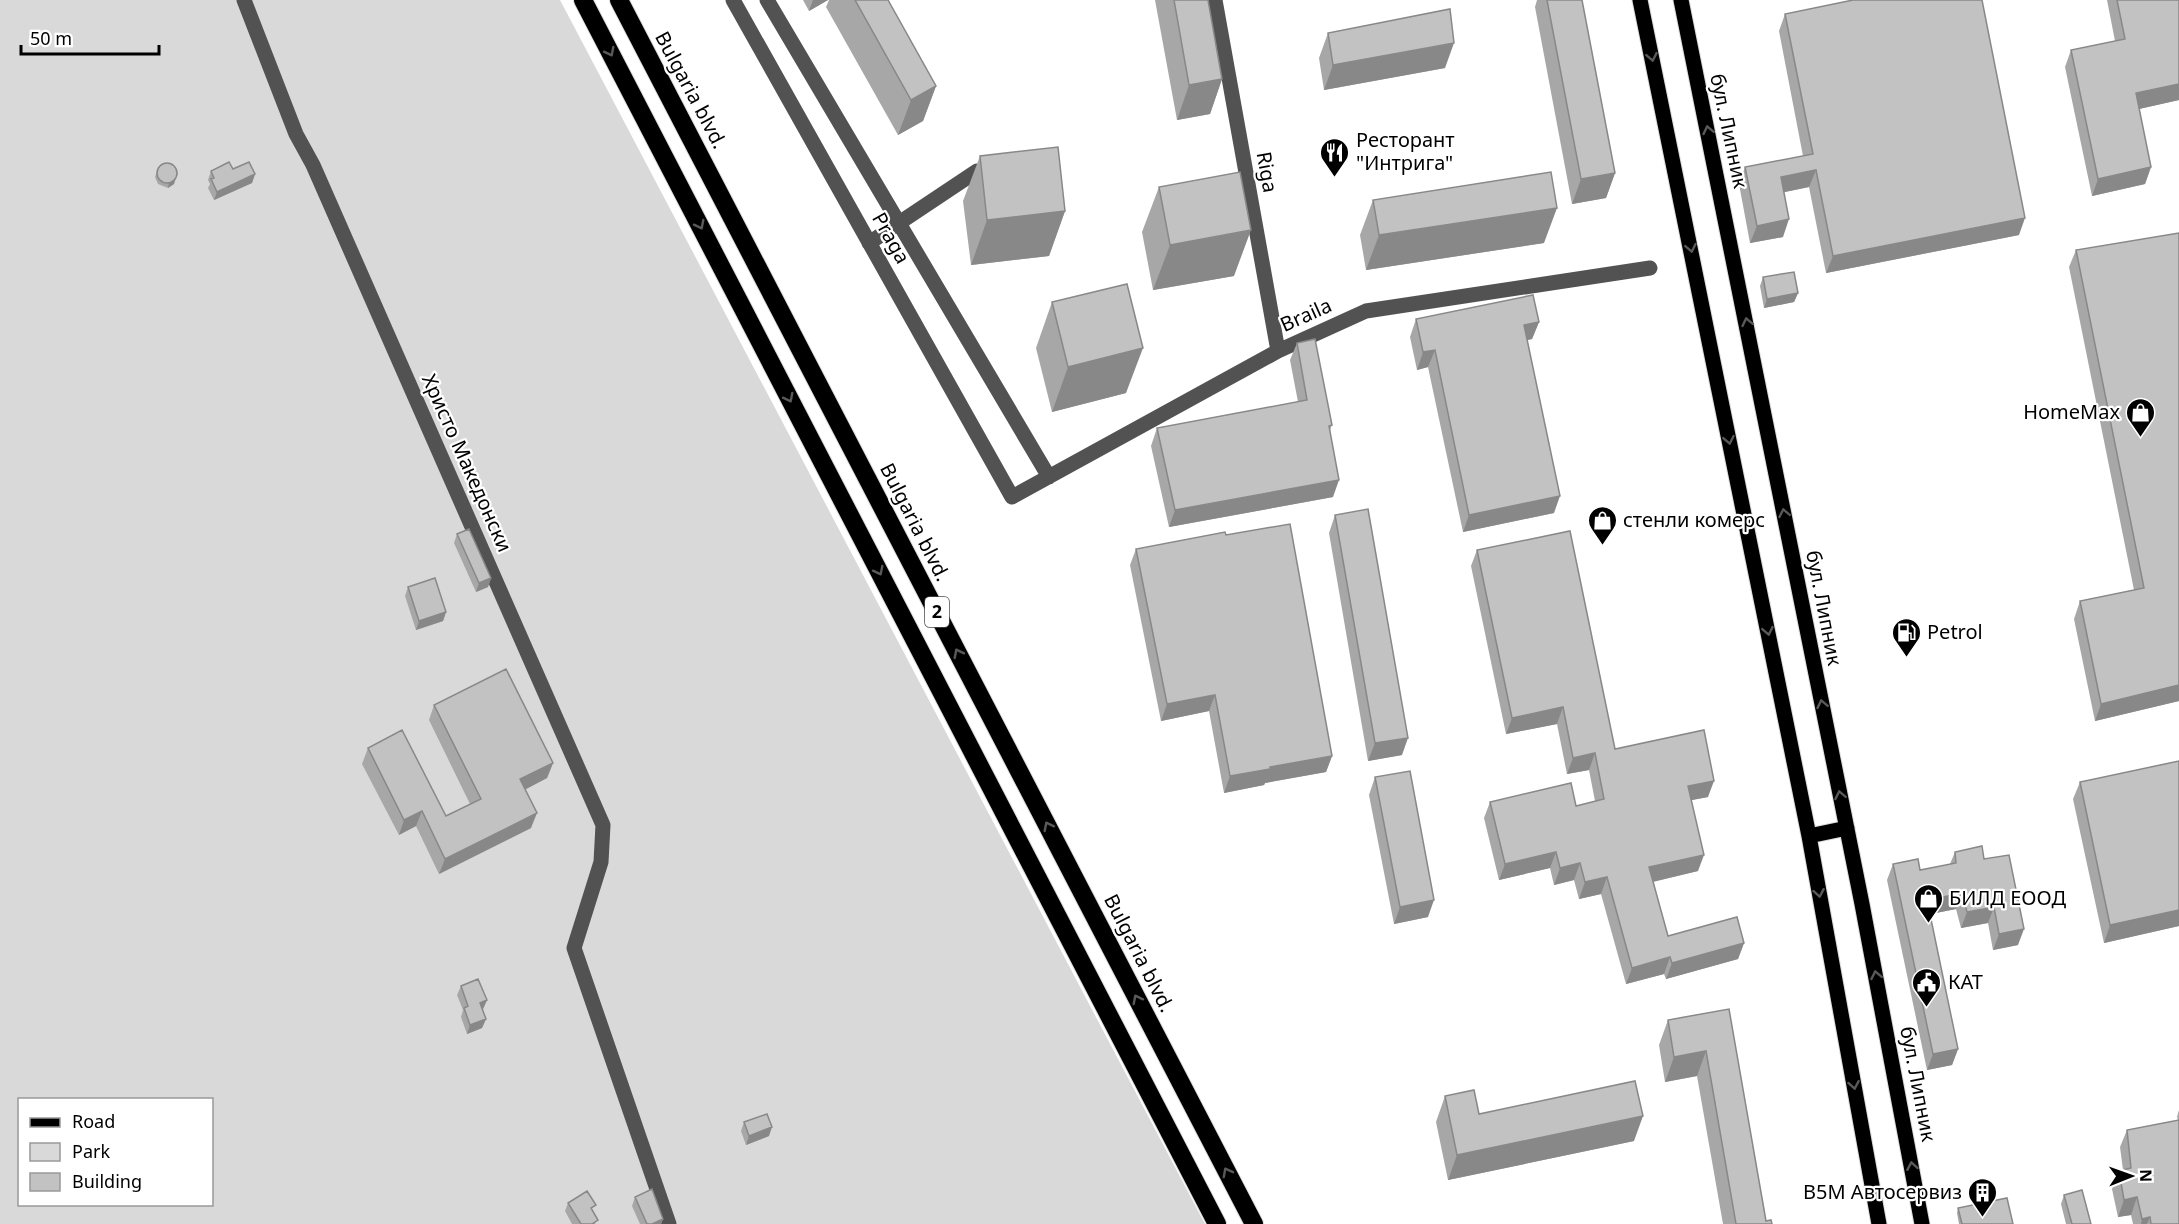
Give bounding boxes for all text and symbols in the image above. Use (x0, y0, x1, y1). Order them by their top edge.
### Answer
scale bar (21, 18, 159, 56)
text: 50 m (30, 26, 72, 50)
street label: Bulgaria blvd. (649, 26, 734, 153)
one-way arrow (603, 46, 614, 56)
one-way arrow (1645, 52, 1658, 62)
street label: бул. Липник (1704, 71, 1755, 191)
place label: Ресторант "Интрига" (1356, 126, 1455, 176)
one-way arrow (1702, 126, 1715, 136)
restaurant icon: Ресторант "Интрига" (1319, 136, 1351, 178)
street label: Riga (1251, 149, 1284, 195)
street label: Praga (866, 207, 917, 268)
one-way arrow (693, 219, 704, 229)
one-way arrow (1684, 243, 1697, 253)
street label: Braila (1276, 291, 1336, 338)
one-way arrow (1741, 317, 1754, 327)
street label: Христо Македонски (416, 370, 519, 556)
one-way arrow (782, 392, 793, 402)
shop icon: HomeMax (2125, 396, 2157, 438)
place label: HomeMax (2023, 398, 2120, 425)
one-way arrow (1722, 434, 1735, 444)
street label: Bulgaria blvd. (874, 458, 957, 585)
shop icon: стенли комерс (1586, 504, 1618, 546)
place label: стенли комерс (1623, 506, 1765, 533)
one-way arrow (1778, 508, 1791, 518)
street label: бул. Липник (1800, 548, 1849, 668)
one-way arrow (872, 565, 883, 576)
road number: 2 (925, 597, 949, 627)
fuel station icon: Petrol (1890, 616, 1922, 658)
place label: Petrol (1927, 618, 1983, 645)
one-way arrow (1761, 626, 1774, 636)
one-way arrow (954, 649, 965, 659)
one-way arrow (1816, 699, 1829, 709)
one-way arrow (1835, 790, 1848, 800)
one-way arrow (1043, 821, 1055, 832)
shop icon: БИЛД ЕООД (1912, 882, 1944, 924)
place label: БИЛД ЕООД (1949, 884, 2067, 911)
one-way arrow (1812, 888, 1825, 898)
street label: Bulgaria blvd. (1098, 889, 1181, 1016)
public building icon: КАТ (1911, 966, 1943, 1008)
place label: КАТ (1948, 968, 1983, 995)
one-way arrow (1870, 970, 1883, 980)
one-way arrow (1133, 995, 1144, 1006)
street label: бул. Липник (1894, 1024, 1943, 1144)
one-way arrow (1847, 1080, 1860, 1090)
legend (18, 1098, 213, 1206)
text: Road (72, 1109, 115, 1133)
text: Park (72, 1139, 110, 1163)
north arrow (2101, 1146, 2161, 1206)
one-way arrow (1907, 1162, 1919, 1171)
one-way arrow (1223, 1168, 1234, 1179)
text: Building (72, 1169, 142, 1193)
text: N (2135, 1169, 2157, 1182)
building icon: В5М Автосервиз (1967, 1176, 1999, 1218)
place label: В5М Автосервиз (1803, 1178, 1962, 1205)

